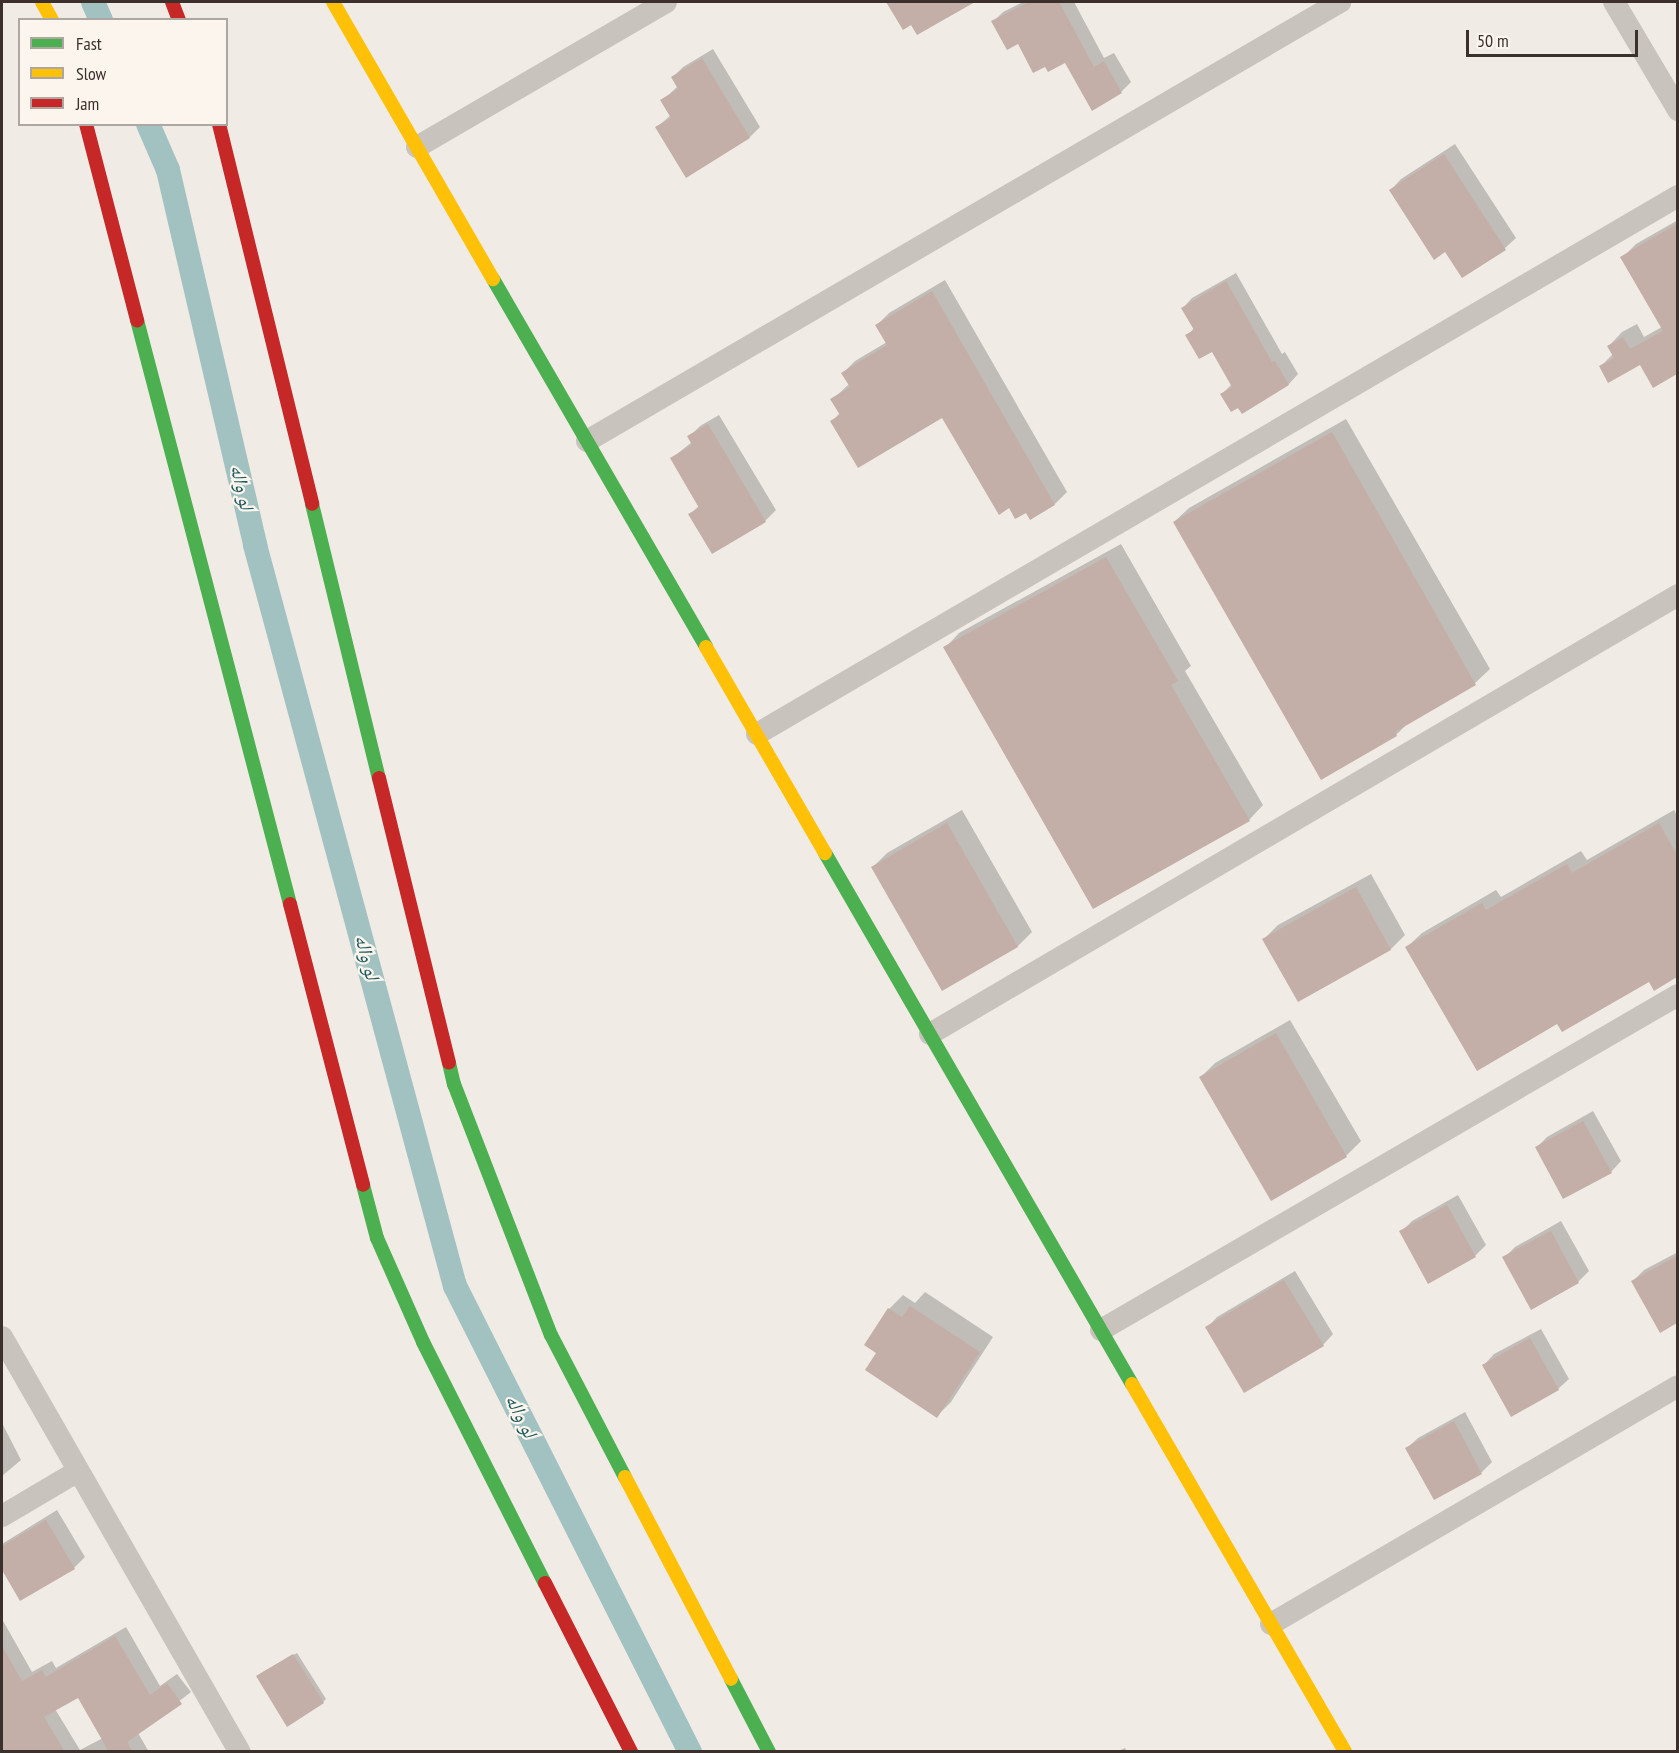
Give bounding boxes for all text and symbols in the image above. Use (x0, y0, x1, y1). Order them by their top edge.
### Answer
legend (18, 18, 228, 126)
scale bar (1469, 18, 1642, 56)
text: 50 m (1477, 29, 1509, 52)
text: Fast (76, 32, 102, 55)
text: Slow (76, 62, 106, 85)
text: Jam (76, 92, 99, 115)
water label: لو واله (225, 462, 259, 512)
water label: لو واله (350, 932, 384, 982)
water label: لو واله (500, 1390, 542, 1442)

